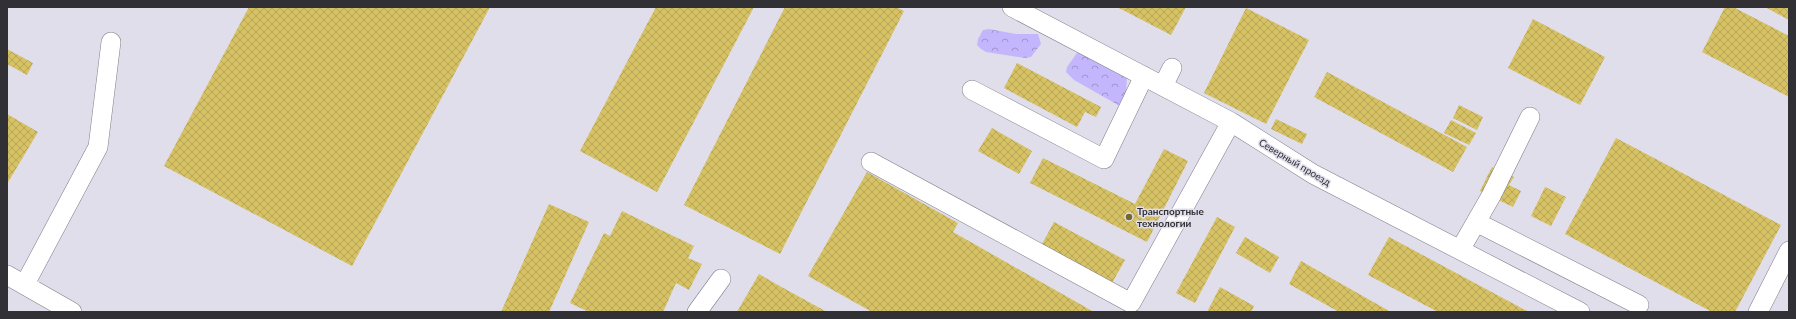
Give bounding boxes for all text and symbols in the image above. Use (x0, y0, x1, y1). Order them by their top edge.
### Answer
street label: Северный проезд (1257, 136, 1333, 188)
place label: Транспортные технологии (1137, 205, 1205, 229)
marker: Транспортные технологии (1124, 212, 1134, 222)

